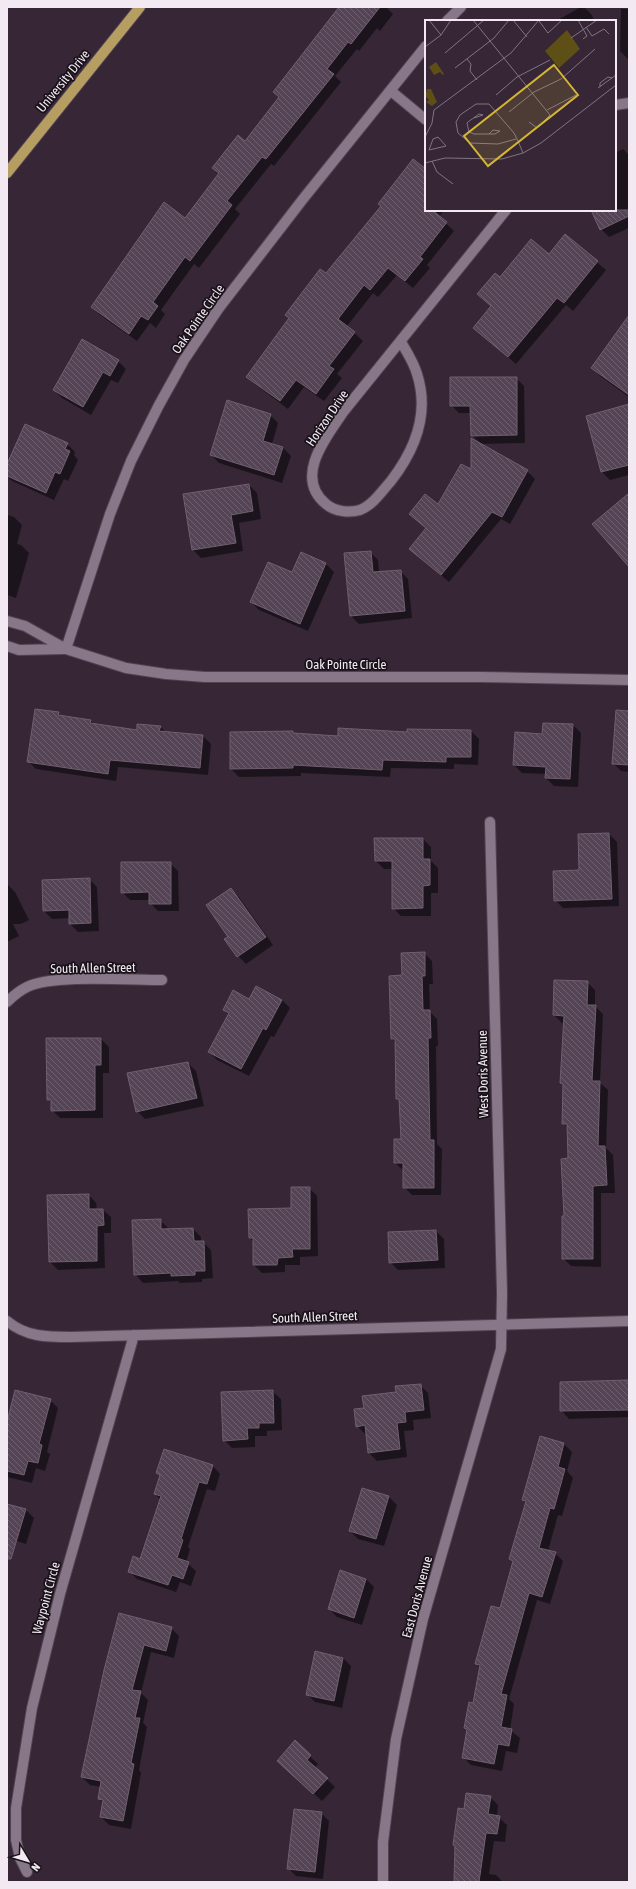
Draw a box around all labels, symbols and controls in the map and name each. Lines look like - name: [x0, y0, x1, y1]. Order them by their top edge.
- inset map: [425, 20, 616, 211]
- street label: University Drive: [33, 47, 93, 115]
- street label: Oak Pointe Circle: [169, 282, 227, 356]
- street label: Horizon Drive: [303, 387, 351, 449]
- street label: Oak Pointe Circle: [306, 657, 386, 672]
- street label: South Allen Street: [50, 960, 136, 976]
- street label: West Doris Avenue: [475, 1030, 491, 1118]
- street label: South Allen Street: [272, 1308, 358, 1326]
- street label: East Doris Avenue: [399, 1554, 435, 1640]
- street label: Waypoint Circle: [29, 1560, 63, 1636]
- north arrow: [8, 1841, 48, 1881]
- text: N: [29, 1861, 43, 1873]

